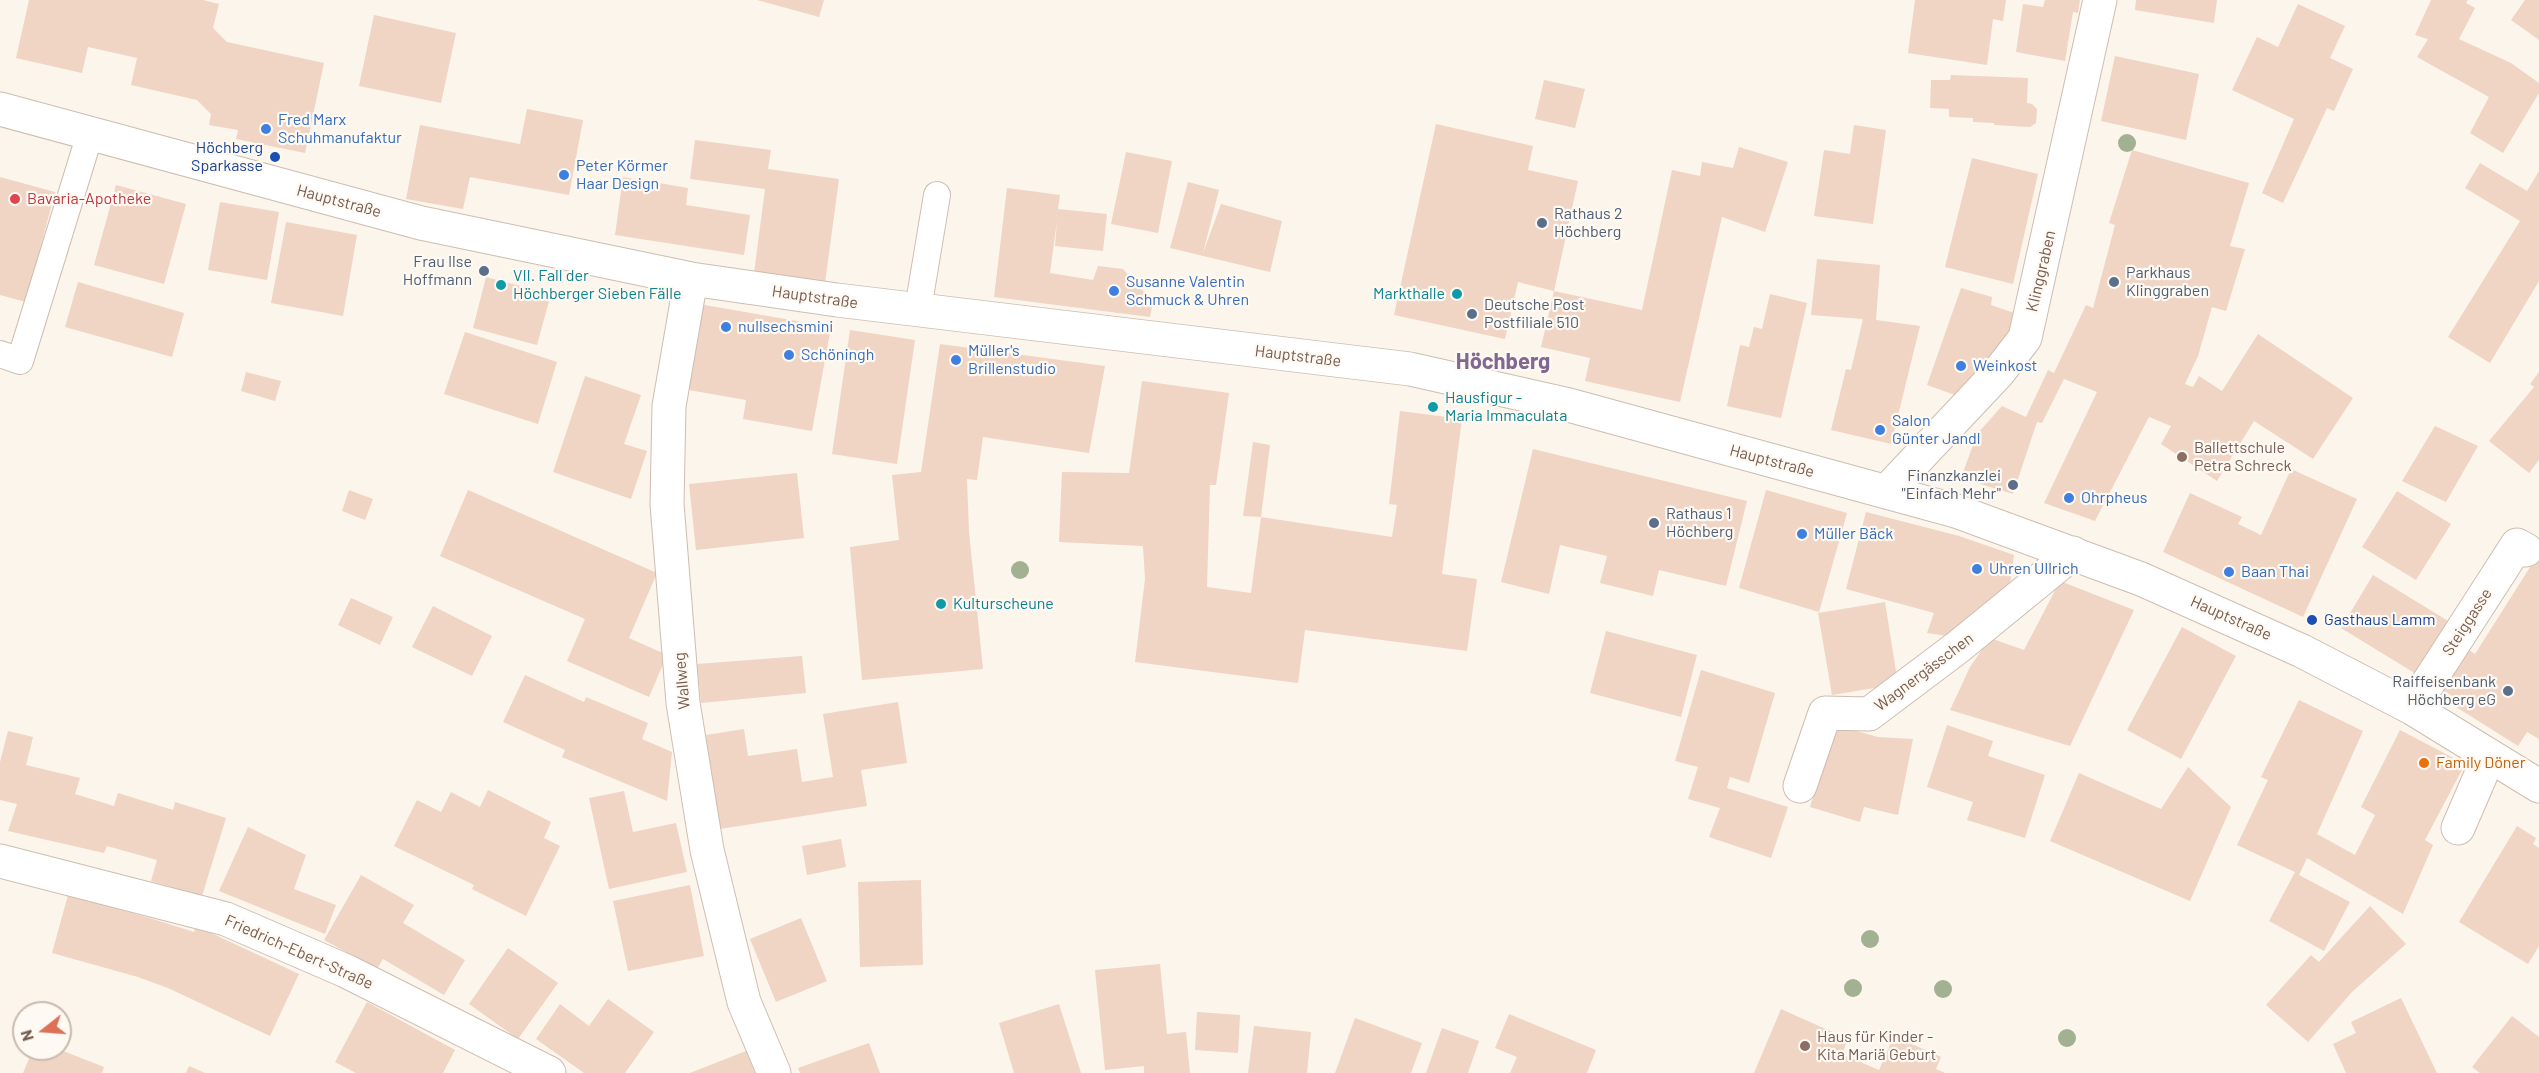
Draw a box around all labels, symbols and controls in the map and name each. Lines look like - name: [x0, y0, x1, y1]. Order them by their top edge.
- place label: Fred Marx Schuhmanufaktur: [278, 110, 402, 148]
- marker: Fred Marx Schuhmanufaktur: [259, 122, 273, 136]
- place label: Höchberg Sparkasse: [191, 138, 263, 176]
- marker: Höchberg Sparkasse: [268, 150, 282, 164]
- place label: Peter Körmer Haar Design: [576, 156, 668, 194]
- marker: Peter Körmer Haar Design: [557, 168, 571, 182]
- street label: Hauptstraße: [295, 180, 383, 222]
- place label: Bavaria-Apotheke: [27, 189, 151, 209]
- marker: Bavaria-Apotheke: [8, 192, 22, 206]
- place label: Rathaus 2 Höchberg: [1554, 204, 1623, 242]
- marker: Rathaus 2 Höchberg: [1535, 216, 1549, 230]
- street label: Klinggraben: [2022, 228, 2060, 314]
- place label: Frau Ilse Hoffmann: [403, 252, 472, 290]
- place label: Parkhaus Klinggraben: [2126, 263, 2209, 301]
- marker: Frau Ilse Hoffmann: [477, 264, 491, 278]
- place label: VII. Fall der Höchberger Sieben Fälle: [513, 266, 681, 304]
- place label: Susanne Valentin Schmuck & Uhren: [1126, 272, 1249, 310]
- marker: Parkhaus Klinggraben: [2107, 275, 2121, 289]
- marker: VII. Fall der Höchberger Sieben Fälle: [494, 278, 508, 292]
- street label: Hauptstraße: [771, 281, 859, 313]
- marker: Susanne Valentin Schmuck & Uhren: [1107, 284, 1121, 298]
- place label: Markthalle: [1373, 284, 1445, 304]
- marker: Markthalle: [1450, 287, 1464, 301]
- place label: Deutsche Post Postfiliale 510: [1484, 295, 1584, 333]
- marker: Deutsche Post Postfiliale 510: [1465, 307, 1479, 321]
- place label: nullsechsmini: [738, 317, 833, 337]
- marker: nullsechsmini: [719, 320, 733, 334]
- place label: Müller's Brillenstudio: [968, 341, 1056, 379]
- street label: Hauptstraße: [1254, 341, 1342, 371]
- place label: Schöningh: [801, 345, 874, 365]
- marker: Schöningh: [782, 348, 796, 362]
- district label: Höchberg: [1456, 349, 1550, 375]
- marker: Müller's Brillenstudio: [949, 353, 963, 367]
- place label: Weinkost: [1973, 356, 2037, 376]
- marker: Weinkost: [1954, 359, 1968, 373]
- place label: Hausfigur - Maria Immaculata: [1445, 388, 1567, 426]
- marker: Hausfigur - Maria Immaculata: [1426, 400, 1440, 414]
- place label: Salon Günter Jandl: [1892, 411, 1981, 449]
- marker: Salon Günter Jandl: [1873, 423, 1887, 437]
- place label: Ballettschule Petra Schreck: [2194, 438, 2291, 476]
- street label: Hauptstraße: [1728, 440, 1816, 482]
- marker: Ballettschule Petra Schreck: [2175, 450, 2189, 464]
- place label: Finanzkanzlei "Einfach Mehr": [1902, 466, 2001, 504]
- marker: Finanzkanzlei "Einfach Mehr": [2006, 478, 2020, 492]
- place label: Ohrpheus: [2081, 488, 2148, 508]
- marker: Ohrpheus: [2062, 491, 2076, 505]
- place label: Rathaus 1 Höchberg: [1666, 504, 1733, 542]
- marker: Rathaus 1 Höchberg: [1647, 516, 1661, 530]
- place label: Müller Bäck: [1814, 524, 1893, 544]
- marker: Müller Bäck: [1795, 527, 1809, 541]
- place label: Uhren Ullrich: [1989, 559, 2079, 579]
- marker: Uhren Ullrich: [1970, 562, 1984, 576]
- place label: Baan Thai: [2241, 562, 2309, 582]
- marker: Baan Thai: [2222, 565, 2236, 579]
- street label: Steiggasse: [2438, 585, 2496, 659]
- street label: Hauptstraße: [2187, 592, 2275, 644]
- place label: Kulturscheune: [953, 594, 1054, 614]
- marker: Kulturscheune: [934, 597, 948, 611]
- place label: Gasthaus Lamm: [2324, 610, 2435, 630]
- marker: Gasthaus Lamm: [2305, 613, 2319, 627]
- street label: Wagnergässchen: [1871, 629, 1977, 715]
- street label: Wallweg: [670, 652, 694, 710]
- place label: Raiffeisenbank Höchberg eG: [2392, 672, 2496, 710]
- marker: Raiffeisenbank Höchberg eG: [2501, 684, 2515, 698]
- place label: Family Döner: [2436, 753, 2526, 773]
- marker: Family Döner: [2417, 756, 2431, 770]
- street label: Friedrich-Ebert-Straße: [222, 911, 376, 993]
- north arrow: [12, 1001, 72, 1061]
- place label: Haus für Kinder - Kita Mariä Geburt: [1817, 1027, 1936, 1065]
- text: N: [16, 1028, 37, 1044]
- marker: Haus für Kinder - Kita Mariä Geburt: [1798, 1039, 1812, 1053]

